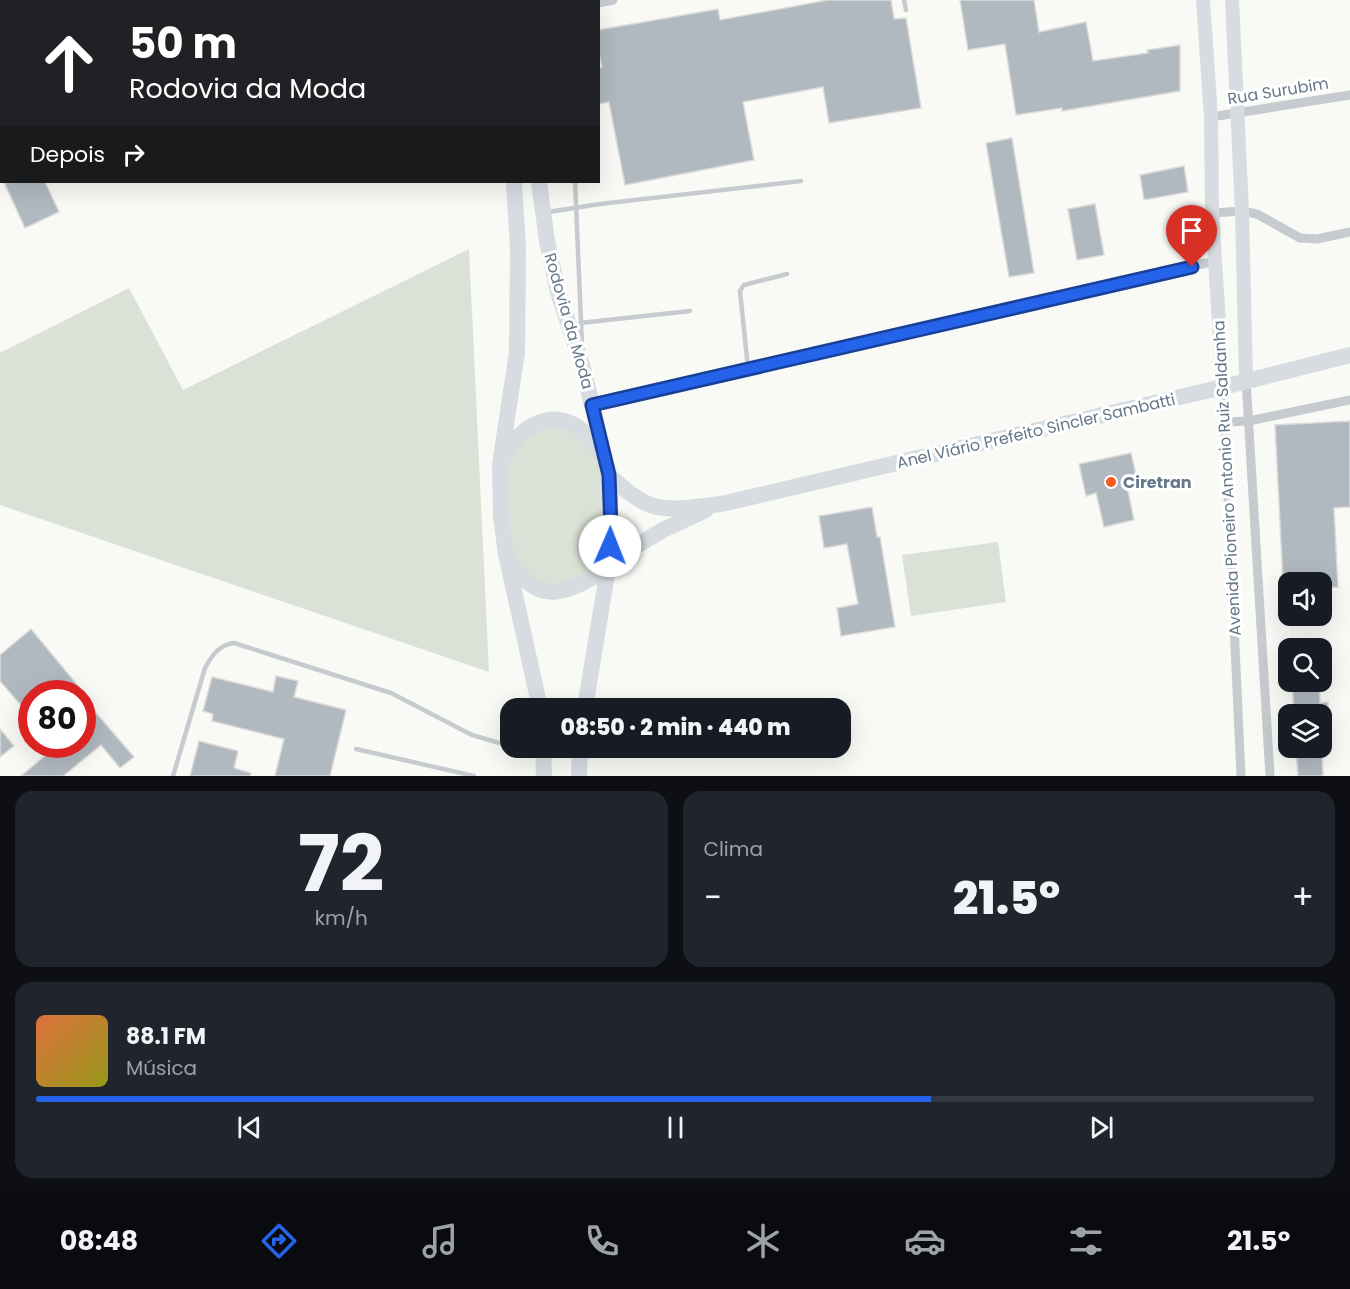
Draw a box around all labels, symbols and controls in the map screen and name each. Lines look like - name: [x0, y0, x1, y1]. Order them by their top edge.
- text: 50 m: [129, 14, 237, 73]
- icon: ahead: [30, 24, 108, 102]
- text: Rodovia da Moda: [129, 70, 366, 107]
- street label: Rua Surubim: [1226, 72, 1330, 110]
- icon: right: [117, 138, 150, 171]
- text: Depois: [30, 139, 105, 170]
- pin: [1166, 205, 1217, 267]
- icon: arrive: [1175, 214, 1208, 247]
- street label: Rodovia da Moda: [539, 250, 599, 392]
- street label: Avenida Pioneiro Antonio Ruiz Saldanha: [1207, 320, 1247, 636]
- street label: Anel Viário Prefeito Sincler Sambatti: [895, 388, 1177, 474]
- place label: Ciretran: [1123, 471, 1192, 494]
- marker: Ciretran: [1104, 475, 1118, 489]
- position arrow: [578, 514, 642, 578]
- map controls: [1278, 572, 1332, 758]
- button: sound: [1278, 572, 1332, 626]
- button: search: [1278, 638, 1332, 692]
- speed limit sign: 80: [18, 680, 96, 758]
- button: layers: [1278, 704, 1332, 758]
- text: 08:50 · 2 min · 440 m: [561, 712, 791, 743]
- text: 72: [298, 809, 384, 918]
- text: Clima: [704, 835, 763, 863]
- text: 21.5°: [953, 867, 1060, 930]
- text: −: [704, 874, 722, 921]
- text: +: [1291, 874, 1314, 921]
- text: km/h: [315, 904, 368, 932]
- text: 88.1 FM: [126, 1021, 206, 1052]
- text: Música: [126, 1054, 197, 1082]
- icon: previous: [233, 1111, 266, 1144]
- icon: pause: [659, 1111, 692, 1144]
- icon: next: [1085, 1111, 1118, 1144]
- icon: directions: [258, 1220, 300, 1262]
- icon: music: [419, 1220, 461, 1262]
- icon: phone: [581, 1220, 623, 1262]
- icon: climate: [742, 1220, 784, 1262]
- icon: car: [904, 1220, 946, 1262]
- icon: filters: [1065, 1220, 1107, 1262]
- text: 08:48: [60, 1222, 138, 1259]
- text: 21.5°: [1227, 1222, 1290, 1259]

